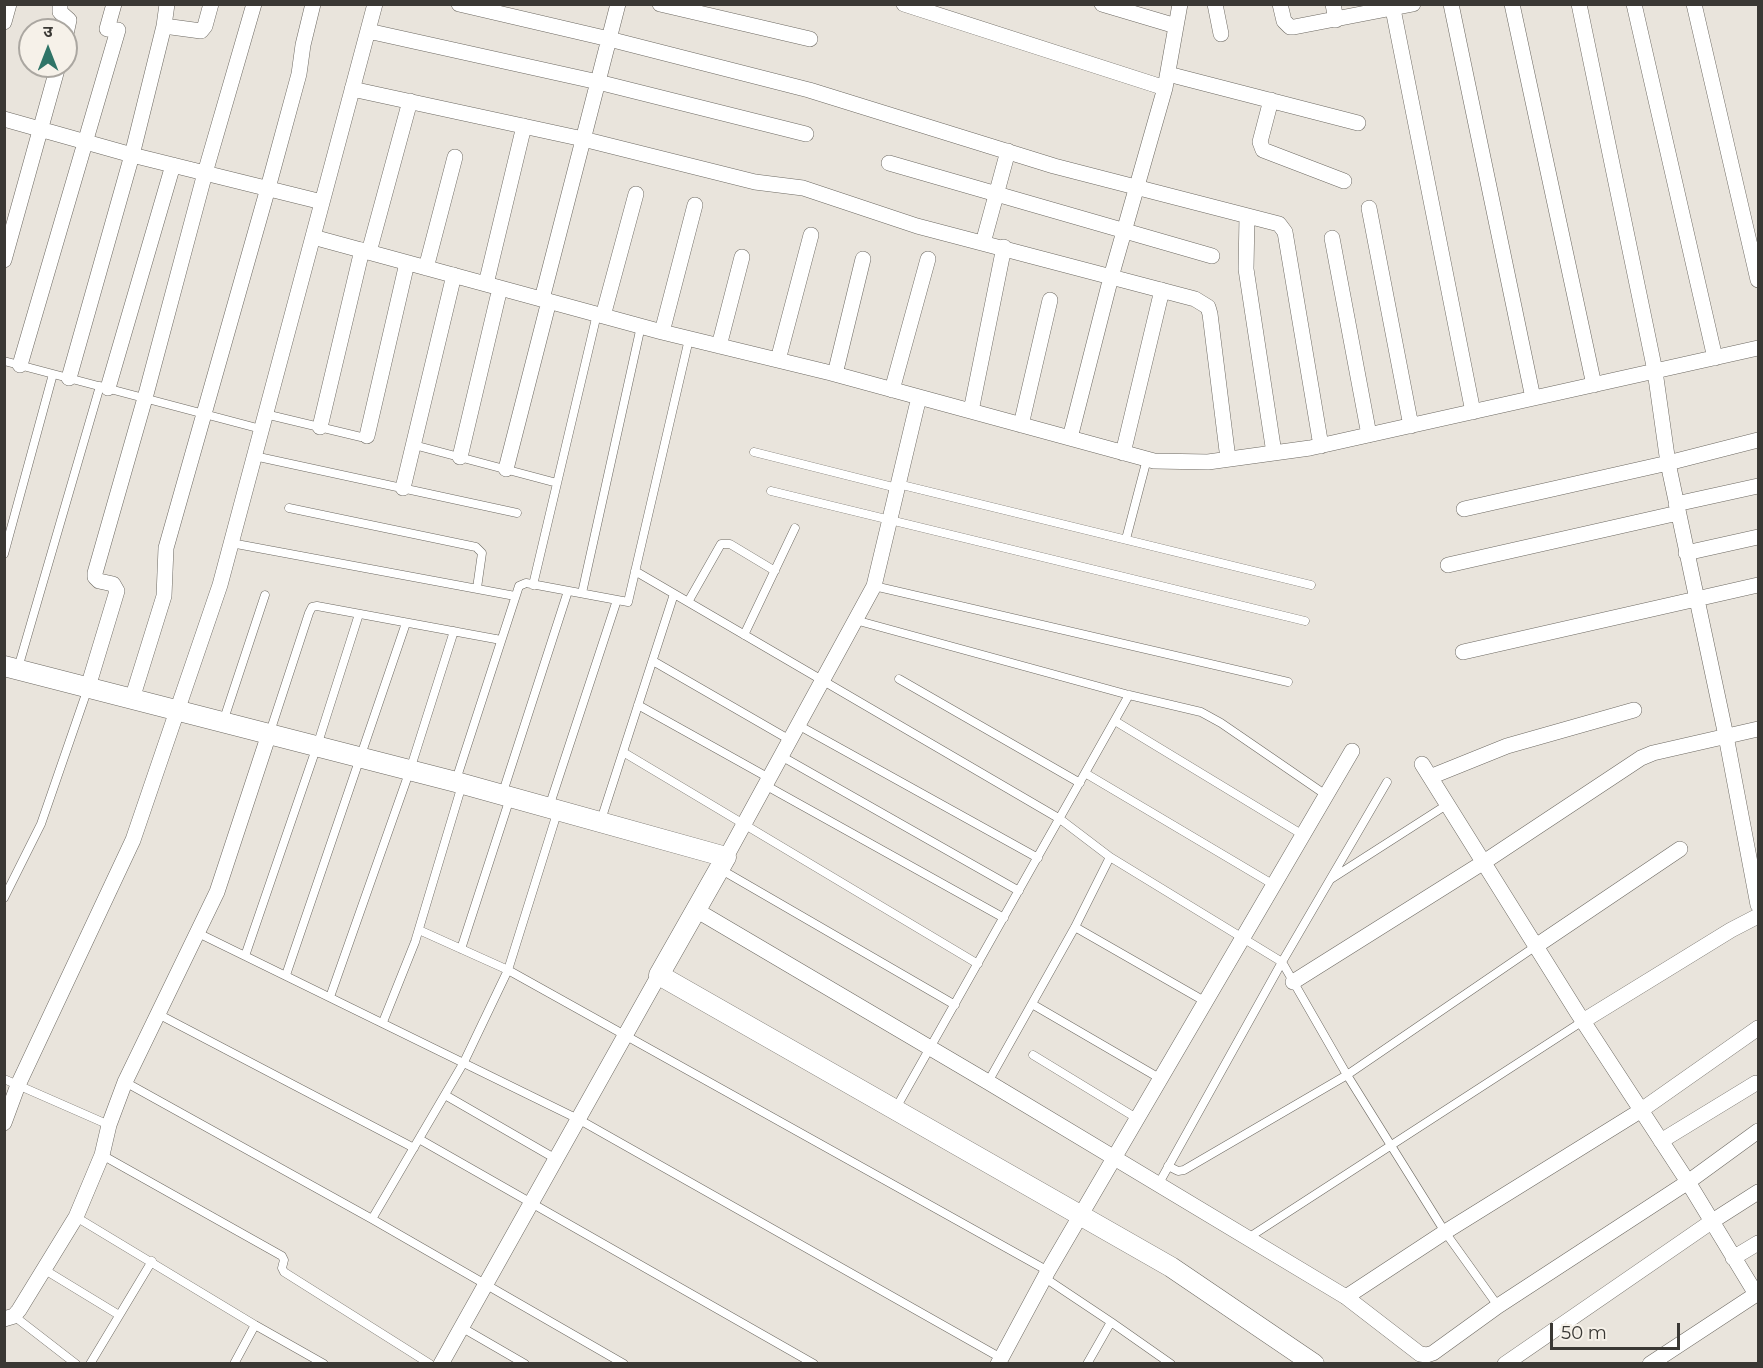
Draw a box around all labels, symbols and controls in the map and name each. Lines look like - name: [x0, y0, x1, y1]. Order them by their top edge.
- north arrow: [18, 18, 78, 78]
- text: उ: [43, 22, 53, 41]
- scale bar: [1553, 1311, 1684, 1349]
- text: 50 m: [1561, 1322, 1607, 1344]

